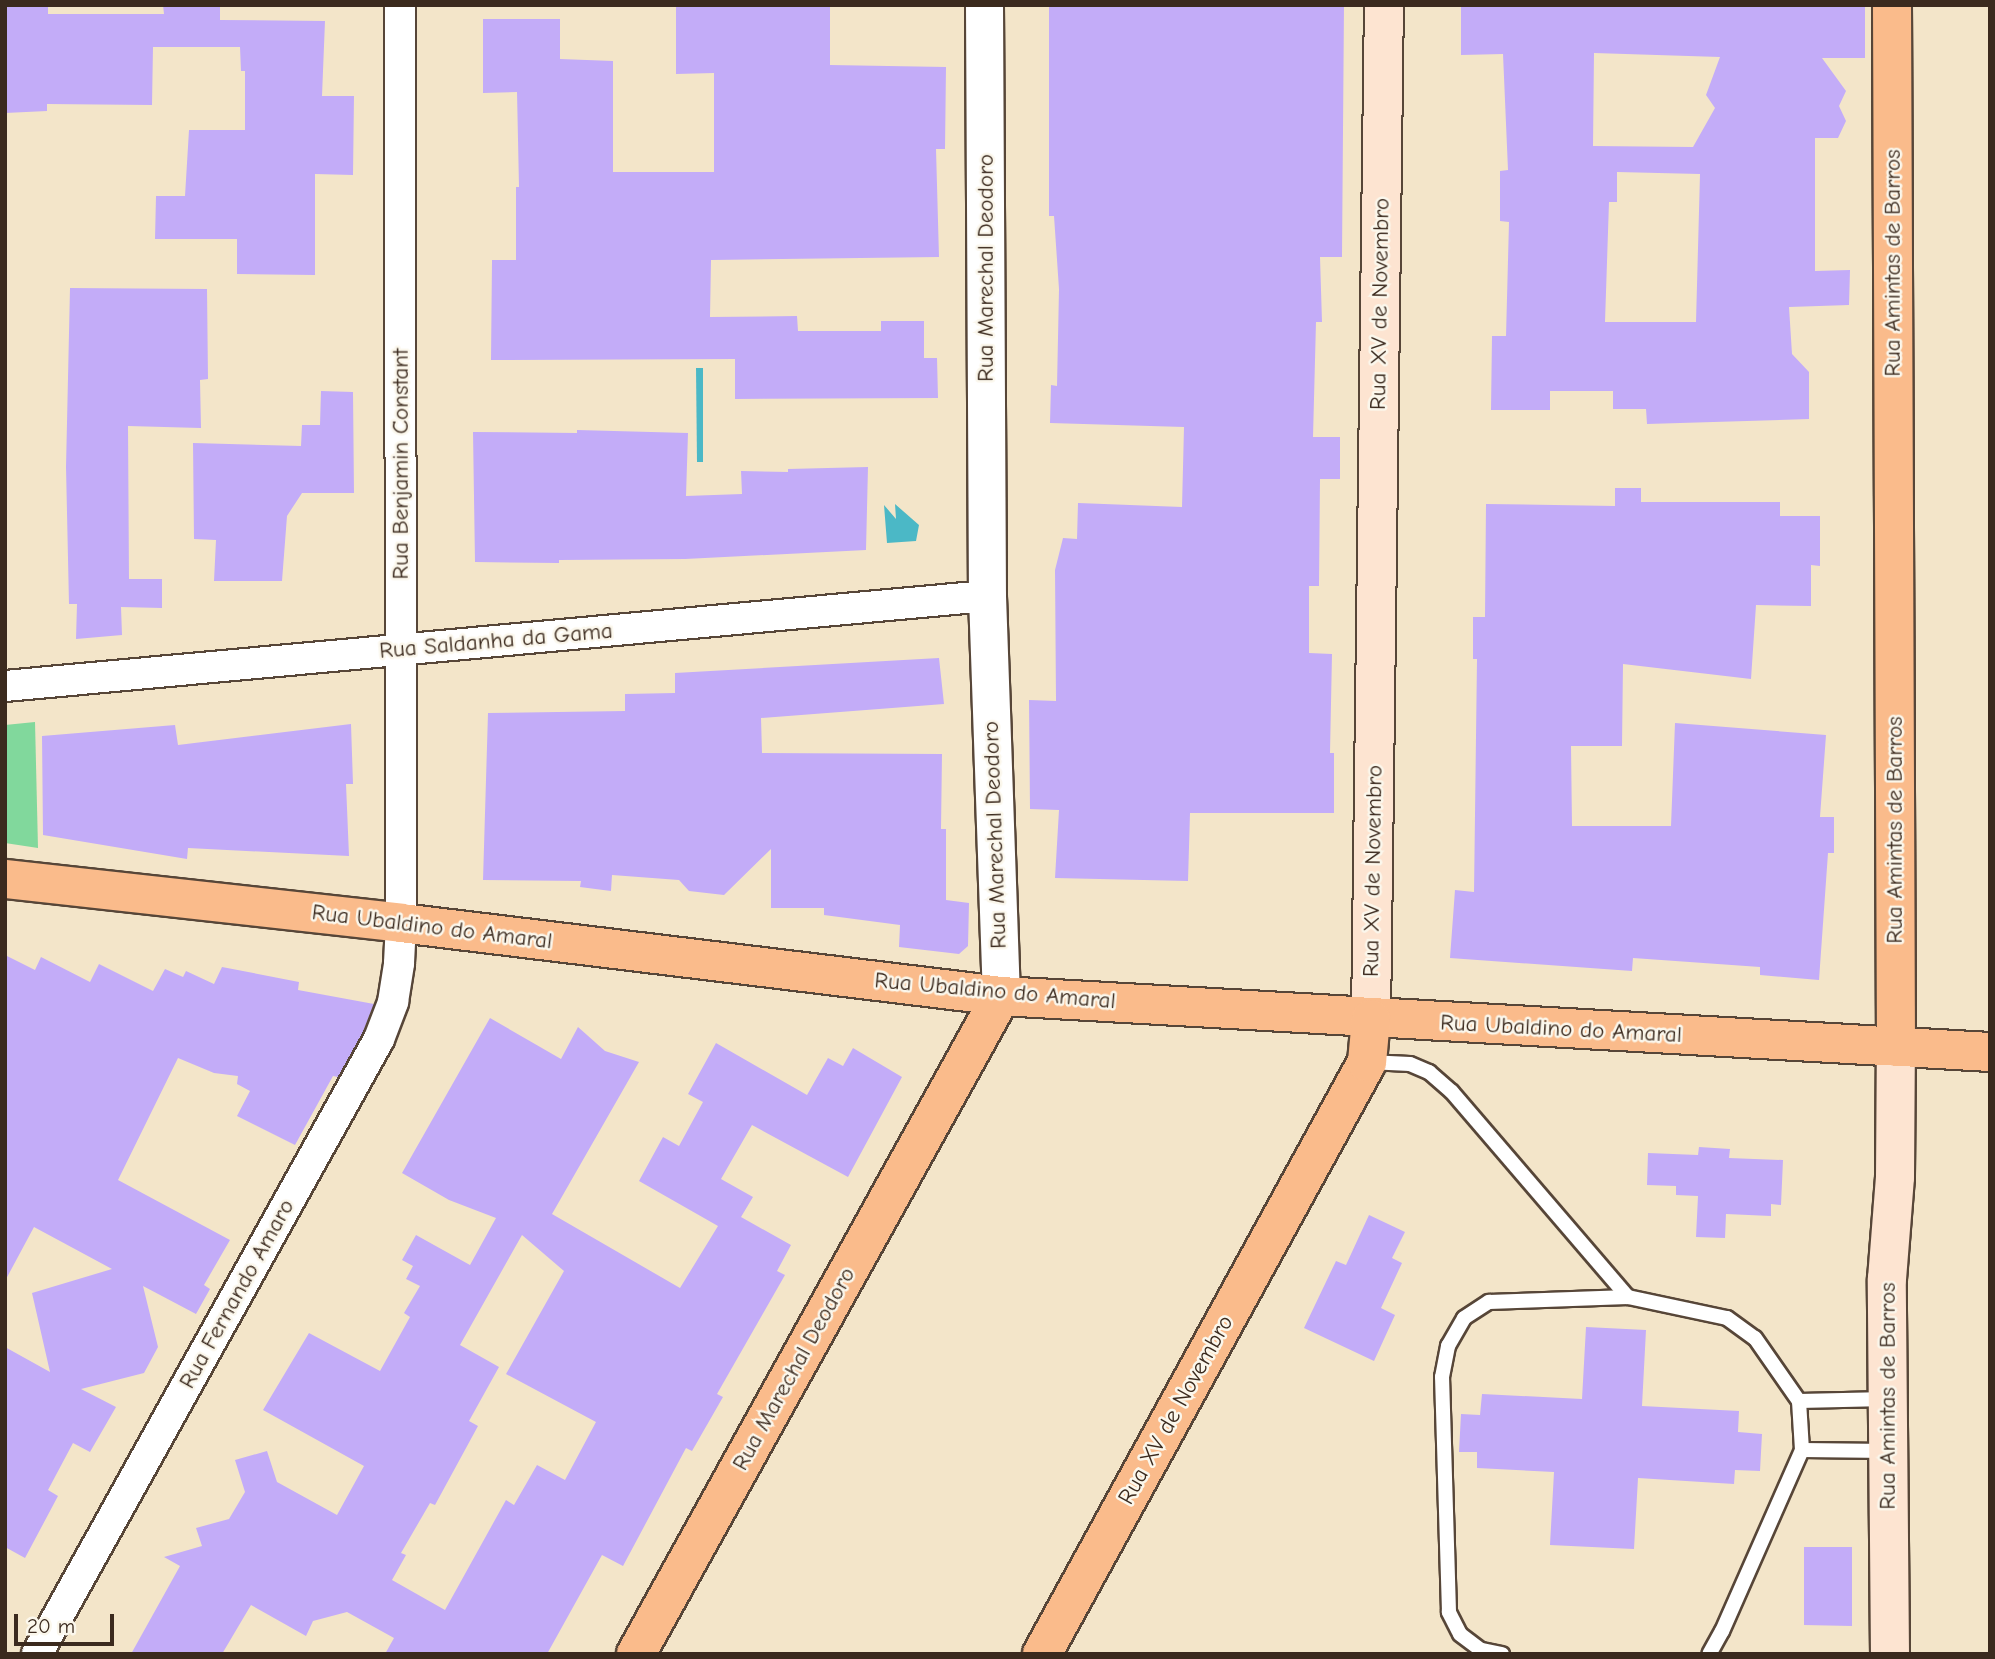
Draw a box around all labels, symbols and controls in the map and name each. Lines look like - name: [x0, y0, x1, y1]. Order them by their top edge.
- street label: Rua Amintas de Barros: [1879, 149, 1907, 377]
- street label: Rua Marechal Deodoro: [972, 154, 1000, 382]
- street label: Rua XV de Novembro: [1364, 198, 1396, 410]
- street label: Rua Benjamin Constant: [387, 348, 415, 580]
- street label: Rua Saldanha da Gama: [378, 617, 614, 665]
- street label: Rua Amintas de Barros: [1881, 716, 1909, 944]
- street label: Rua Marechal Deodoro: [977, 721, 1013, 949]
- street label: Rua XV de Novembro: [1357, 765, 1389, 977]
- street label: Rua Ubaldino do Amaral: [310, 899, 554, 955]
- street label: Rua Ubaldino do Amaral: [873, 967, 1117, 1015]
- street label: Rua Ubaldino do Amaral: [1439, 1009, 1683, 1049]
- street label: Rua Fernando Amaro: [174, 1195, 300, 1393]
- street label: Rua Marechal Deodoro: [727, 1263, 861, 1475]
- street label: Rua Amintas de Barros: [1874, 1282, 1902, 1510]
- street label: Rua XV de Novembro: [1113, 1311, 1239, 1509]
- scale bar: [18, 1600, 117, 1644]
- text: 20 m: [27, 1614, 75, 1638]

